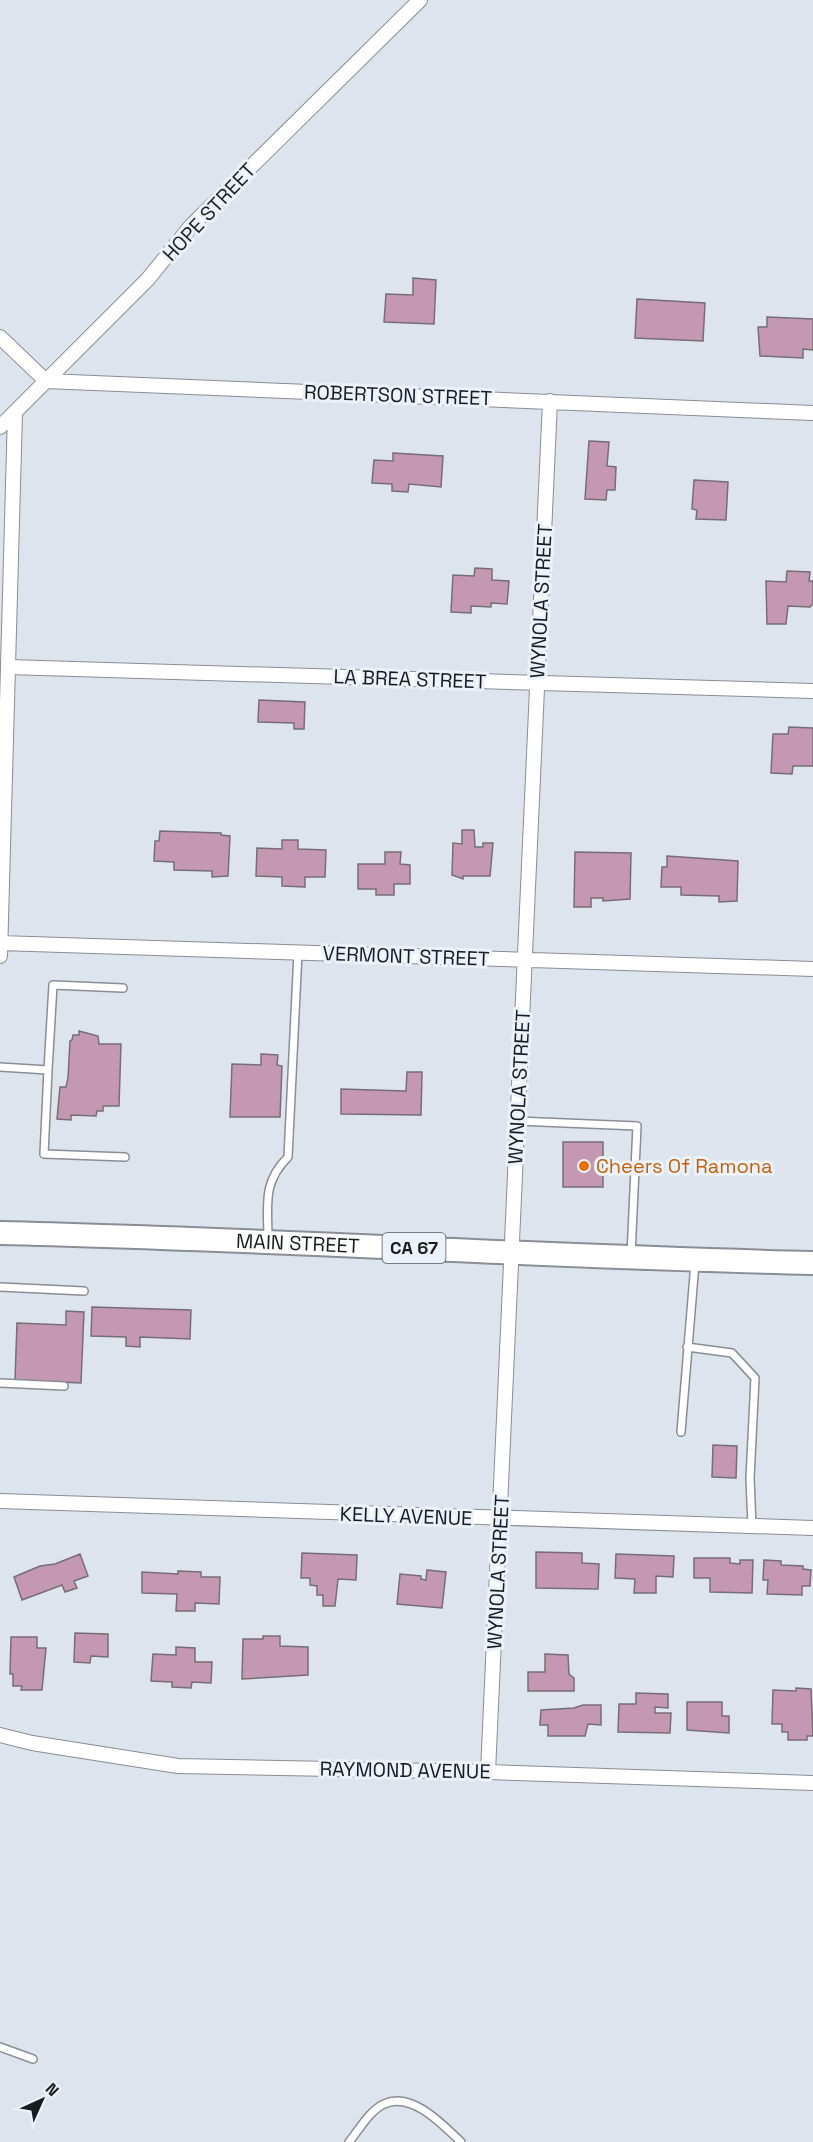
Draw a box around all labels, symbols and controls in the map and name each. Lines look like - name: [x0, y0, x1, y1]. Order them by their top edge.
- street label: HOPE STREET: [157, 157, 261, 267]
- street label: ROBERTSON STREET: [304, 379, 493, 411]
- street label: WYNOLA STREET: [524, 523, 558, 679]
- street label: LA BREA STREET: [333, 663, 487, 695]
- street label: VERMONT STREET: [322, 940, 490, 972]
- street label: WYNOLA STREET: [502, 1009, 536, 1165]
- place label: Cheers Of Ramona: [596, 1153, 773, 1179]
- marker: Cheers Of Ramona: [577, 1159, 591, 1173]
- street label: MAIN STREET: [236, 1228, 360, 1259]
- road number: CA 67: [382, 1233, 446, 1263]
- street label: WYNOLA STREET: [481, 1494, 515, 1650]
- street label: KELLY AVENUE: [339, 1501, 473, 1531]
- street label: RAYMOND AVENUE: [319, 1756, 491, 1784]
- north arrow: [12, 2070, 72, 2130]
- text: N: [41, 2079, 63, 2101]

